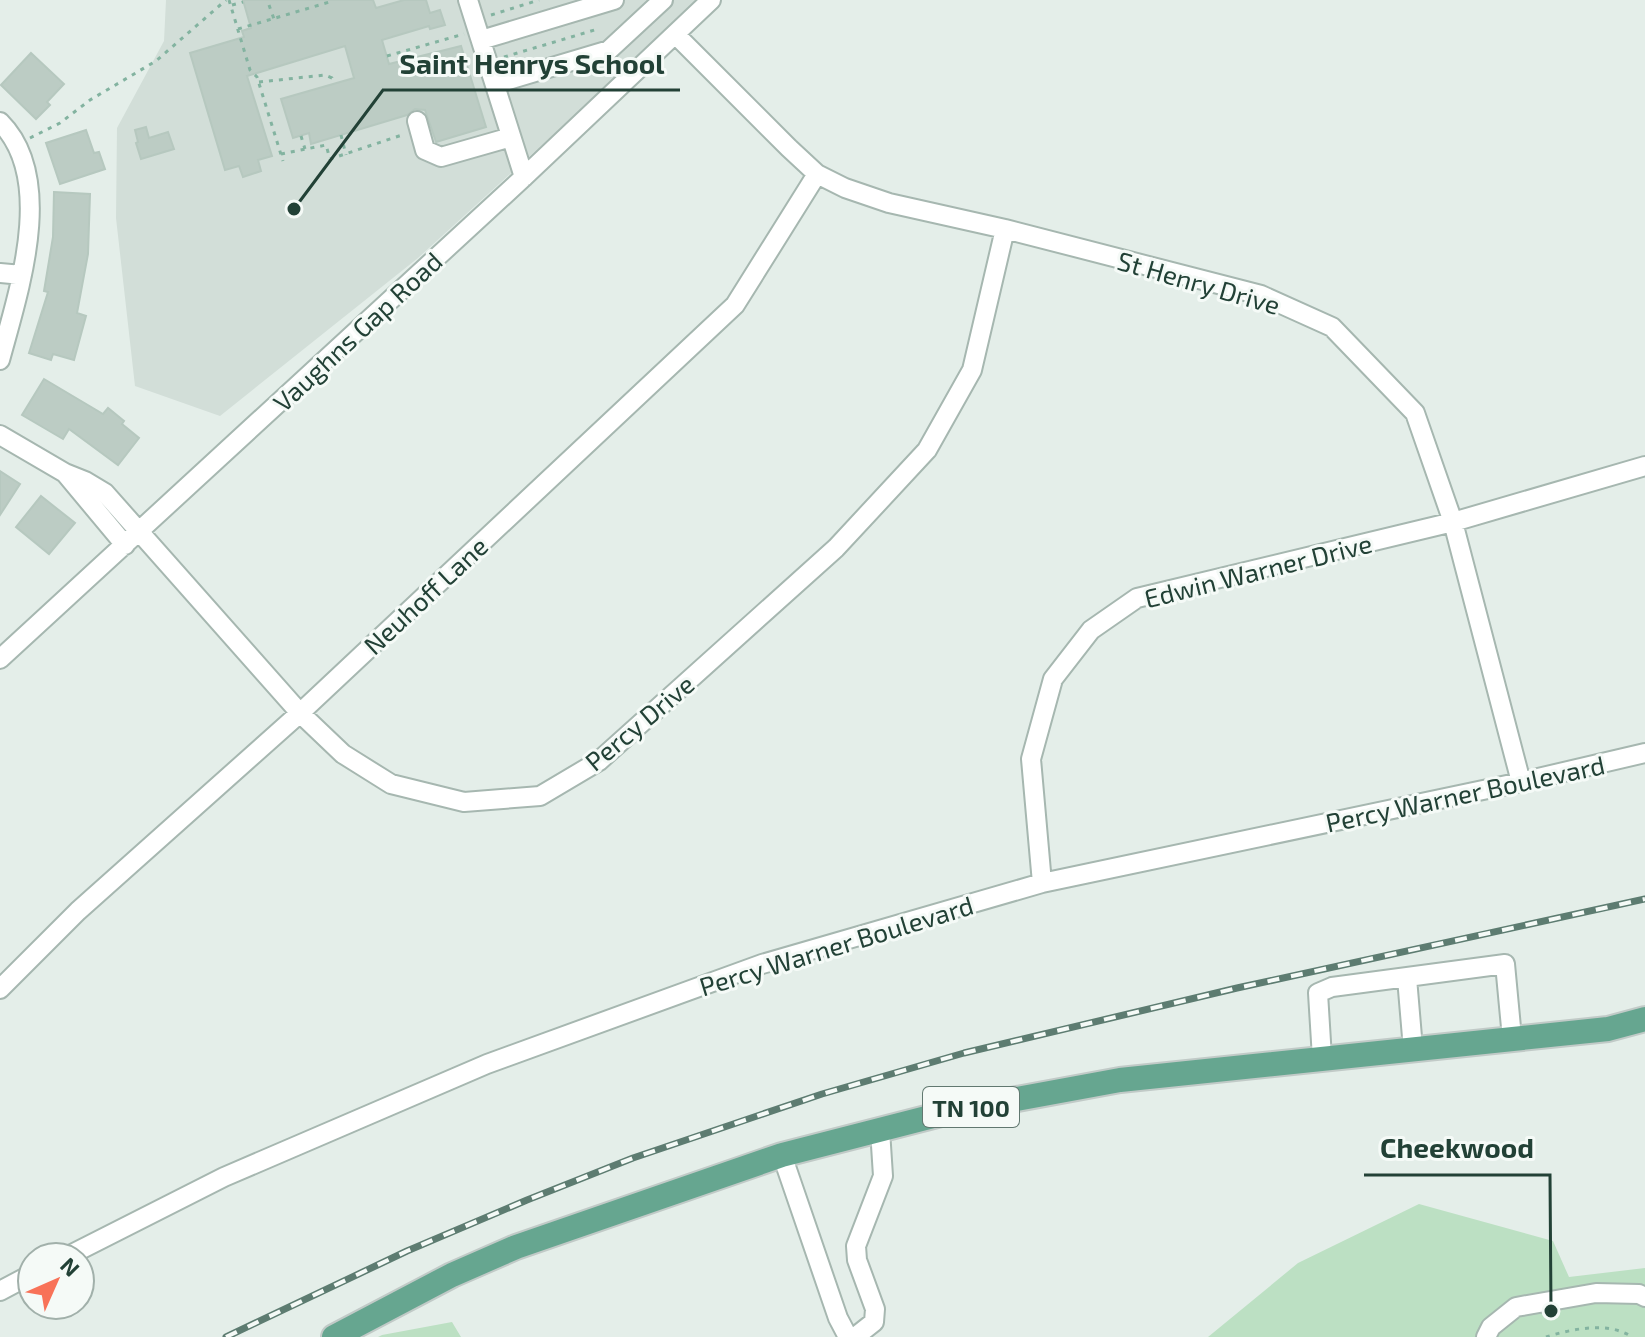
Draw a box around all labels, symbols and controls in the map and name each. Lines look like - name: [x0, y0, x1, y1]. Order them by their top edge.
- callout: Saint Henrys School: [383, 38, 680, 90]
- text: Saint Henrys School: [400, 46, 665, 80]
- street label: St Henry Drive: [1114, 244, 1284, 320]
- street label: Vaughns Gap Road: [266, 245, 448, 417]
- street label: Edwin Warner Drive: [1141, 527, 1375, 613]
- street label: Neuhoff Lane: [357, 530, 493, 660]
- street label: Percy Drive: [578, 667, 700, 777]
- street label: Percy Warner Boulevard: [1323, 748, 1607, 838]
- street label: Percy Warner Boulevard: [695, 889, 977, 1001]
- road number: TN 100: [923, 1087, 1019, 1127]
- callout: Cheekwood: [1364, 1123, 1550, 1175]
- text: Cheekwood: [1380, 1130, 1534, 1164]
- north arrow: [16, 1241, 96, 1321]
- text: N: [56, 1251, 86, 1281]

